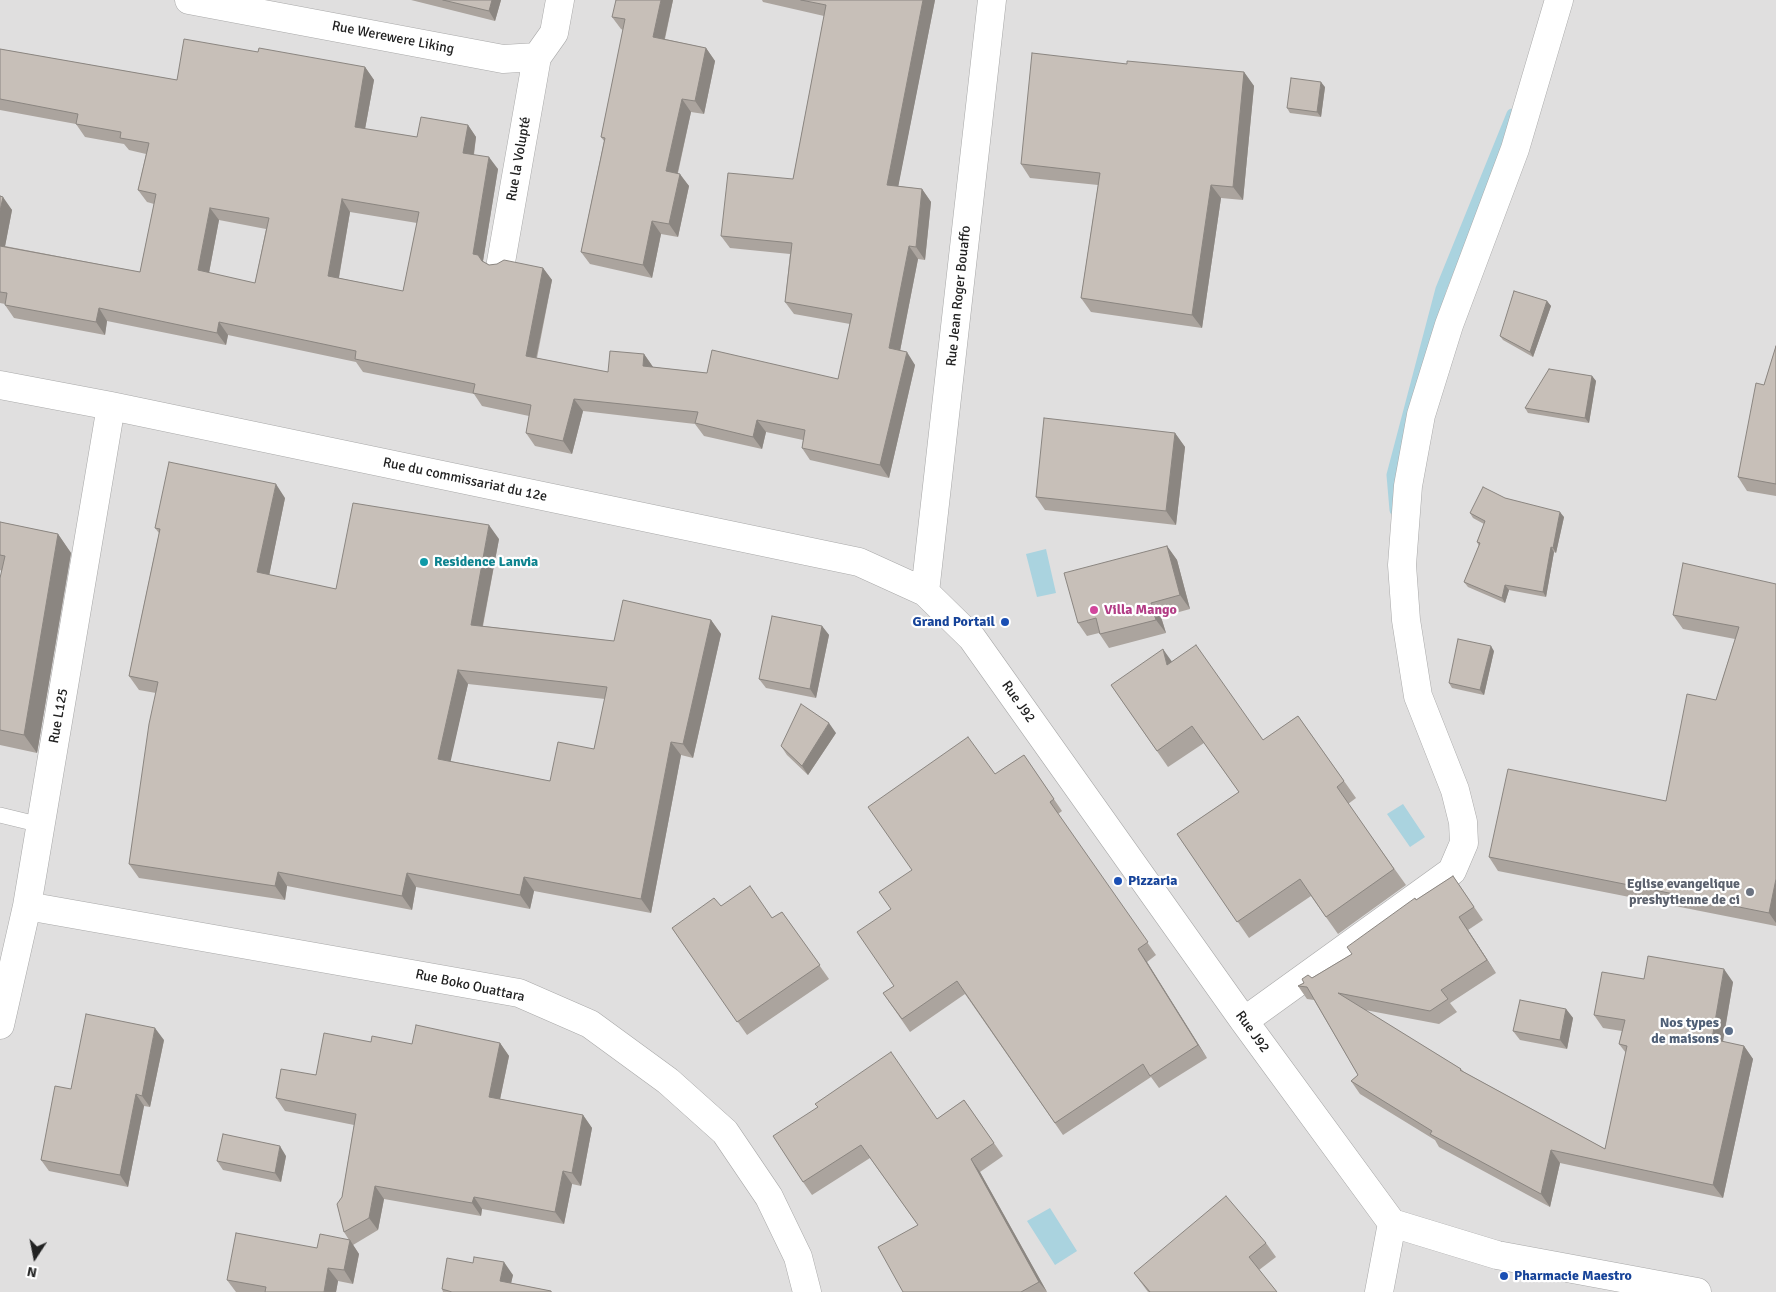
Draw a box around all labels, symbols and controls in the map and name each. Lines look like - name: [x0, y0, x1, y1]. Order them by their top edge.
- street label: Rue Werewere Liking: [330, 18, 456, 58]
- street label: Rue la Volupté: [503, 115, 535, 203]
- street label: Rue Jean Roger Bouaffo: [943, 225, 975, 367]
- street label: Rue du commissariat du 12e: [381, 454, 549, 506]
- place label: Residence Lanvia: [434, 554, 538, 570]
- marker: Residence Lanvia: [418, 556, 430, 568]
- place label: Villa Mango: [1104, 602, 1177, 618]
- marker: Villa Mango: [1088, 604, 1100, 616]
- place label: Grand Portail: [913, 614, 995, 630]
- marker: Grand Portail: [999, 616, 1011, 628]
- street label: Rue J92: [998, 678, 1038, 726]
- street label: Rue L125: [46, 687, 72, 745]
- place label: Pizzaria: [1128, 873, 1177, 889]
- marker: Pizzaria: [1112, 875, 1124, 887]
- place label: Eglise evangelique preshytienne de ci: [1627, 876, 1740, 909]
- marker: Eglise evangelique preshytienne de ci: [1744, 886, 1756, 898]
- street label: Rue Boko Ouattara: [414, 966, 526, 1006]
- street label: Rue J92: [1231, 1008, 1273, 1056]
- place label: Nos types de maisons: [1651, 1015, 1719, 1048]
- marker: Nos types de maisons: [1723, 1025, 1735, 1037]
- north arrow: [10, 1232, 60, 1282]
- text: N: [26, 1263, 38, 1281]
- place label: Pharmacie Maestro: [1514, 1268, 1632, 1284]
- marker: Pharmacie Maestro: [1498, 1270, 1510, 1282]

